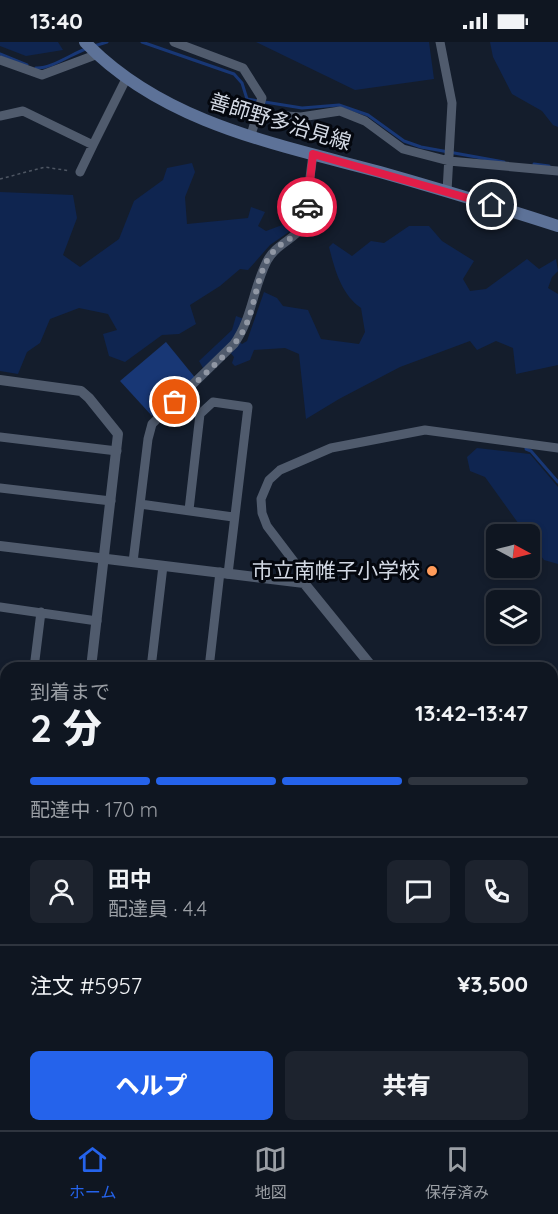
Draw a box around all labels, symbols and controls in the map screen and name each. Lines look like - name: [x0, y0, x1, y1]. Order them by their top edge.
- text: 13:40: [30, 7, 83, 35]
- street label: 善師野多治見線: [206, 87, 354, 155]
- courier: [277, 177, 337, 237]
- pin: [466, 179, 517, 230]
- icon: home: [475, 188, 508, 221]
- icon: car: [291, 191, 324, 224]
- pin: [149, 376, 200, 427]
- icon: bag: [158, 385, 191, 418]
- north arrow: [486, 524, 540, 578]
- map controls: [486, 524, 540, 644]
- place label: 市立南帷子小学校: [252, 557, 420, 583]
- marker: 市立南帷子小学校: [425, 564, 439, 578]
- button: layers: [486, 590, 540, 644]
- text: 到着まで: [30, 679, 110, 704]
- text: 13:42–13:47: [415, 699, 528, 727]
- text: 2 分: [30, 703, 102, 752]
- text: 配達中 · 170 m: [30, 797, 158, 822]
- button: person: [30, 860, 93, 923]
- button: chat: [387, 860, 450, 923]
- button: phone: [465, 860, 528, 923]
- text: 田中: [108, 865, 152, 893]
- text: 配達員 · 4.4: [108, 896, 207, 921]
- text: ¥3,500: [457, 970, 528, 998]
- text: 注文 #5957: [30, 972, 142, 1000]
- button: ヘルプ: [30, 1051, 273, 1120]
- button: 共有: [285, 1051, 528, 1120]
- tab: ホーム: [69, 1143, 116, 1203]
- tab: 地図: [254, 1143, 287, 1203]
- tab: 保存済み: [425, 1143, 489, 1203]

